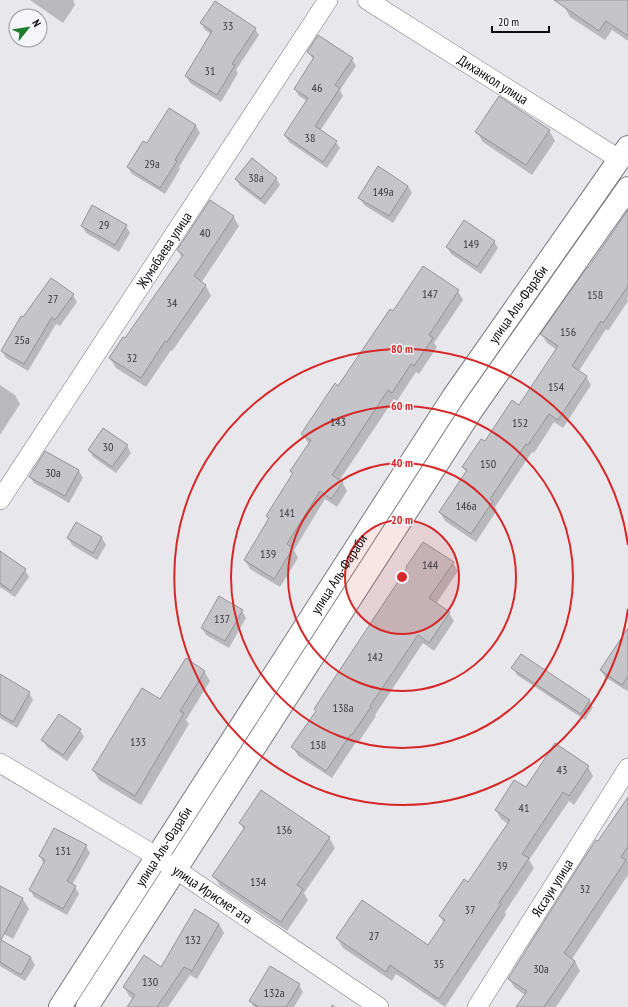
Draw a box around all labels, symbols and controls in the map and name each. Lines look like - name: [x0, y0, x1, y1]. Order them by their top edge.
- north arrow: [8, 8, 48, 48]
- scale bar: [492, 8, 549, 34]
- text: 20 m: [498, 14, 519, 29]
- text: N: [29, 17, 44, 29]
- house number: 33: [223, 18, 233, 33]
- street label: Диханкол улица: [454, 51, 532, 108]
- house number: 31: [205, 63, 215, 78]
- house number: 46: [312, 80, 322, 95]
- house number: 38: [305, 130, 315, 145]
- house number: 29а: [144, 156, 160, 171]
- house number: 38а: [248, 170, 264, 185]
- house number: 149а: [372, 184, 394, 199]
- street label: Жумабаева улица: [132, 208, 196, 292]
- house number: 29: [99, 217, 109, 232]
- house number: 40: [200, 225, 210, 240]
- house number: 149: [463, 236, 479, 251]
- street label: улица Аль-Фараби: [484, 262, 552, 347]
- house number: 147: [422, 286, 438, 301]
- house number: 158: [587, 287, 603, 302]
- house number: 27: [48, 291, 58, 306]
- house number: 34: [167, 295, 178, 310]
- house number: 156: [560, 324, 576, 339]
- house number: 25а: [14, 332, 30, 347]
- text: 80 m: [391, 341, 413, 356]
- house number: 32: [127, 350, 137, 365]
- house number: 154: [548, 379, 565, 394]
- text: 60 m: [391, 398, 413, 413]
- house number: 143: [330, 414, 346, 429]
- house number: 152: [512, 415, 528, 430]
- house number: 30: [103, 439, 113, 454]
- text: 40 m: [391, 455, 413, 470]
- house number: 150: [480, 456, 496, 471]
- house number: 30а: [45, 465, 61, 480]
- house number: 146а: [455, 498, 477, 513]
- house number: 141: [279, 505, 295, 520]
- text: 20 m: [391, 512, 413, 527]
- street label: улица Аль-Фараби: [307, 531, 371, 617]
- house number: 139: [260, 546, 276, 561]
- house number: 144: [422, 557, 439, 572]
- centre of rings: [395, 570, 409, 584]
- house number: 137: [214, 611, 230, 626]
- house number: 142: [367, 649, 383, 664]
- house number: 138а: [332, 700, 354, 715]
- house number: 133: [130, 734, 146, 749]
- house number: 138: [310, 737, 326, 752]
- house number: 43: [557, 762, 567, 777]
- house number: 41: [519, 800, 529, 815]
- street label: улица Аль-Фараби: [131, 803, 196, 890]
- house number: 136: [276, 822, 292, 837]
- house number: 131: [55, 843, 71, 858]
- street label: Яссауи улица: [527, 856, 577, 920]
- house number: 39: [497, 858, 507, 873]
- street label: улица Ирисмет ата: [169, 861, 256, 928]
- house number: 134: [250, 874, 267, 889]
- house number: 32: [580, 881, 590, 896]
- house number: 37: [465, 902, 475, 917]
- house number: 27: [369, 928, 379, 943]
- house number: 132: [185, 932, 201, 947]
- house number: 35: [434, 956, 444, 971]
- house number: 30а: [533, 961, 549, 976]
- house number: 130: [142, 974, 158, 989]
- house number: 132а: [263, 985, 285, 1000]

